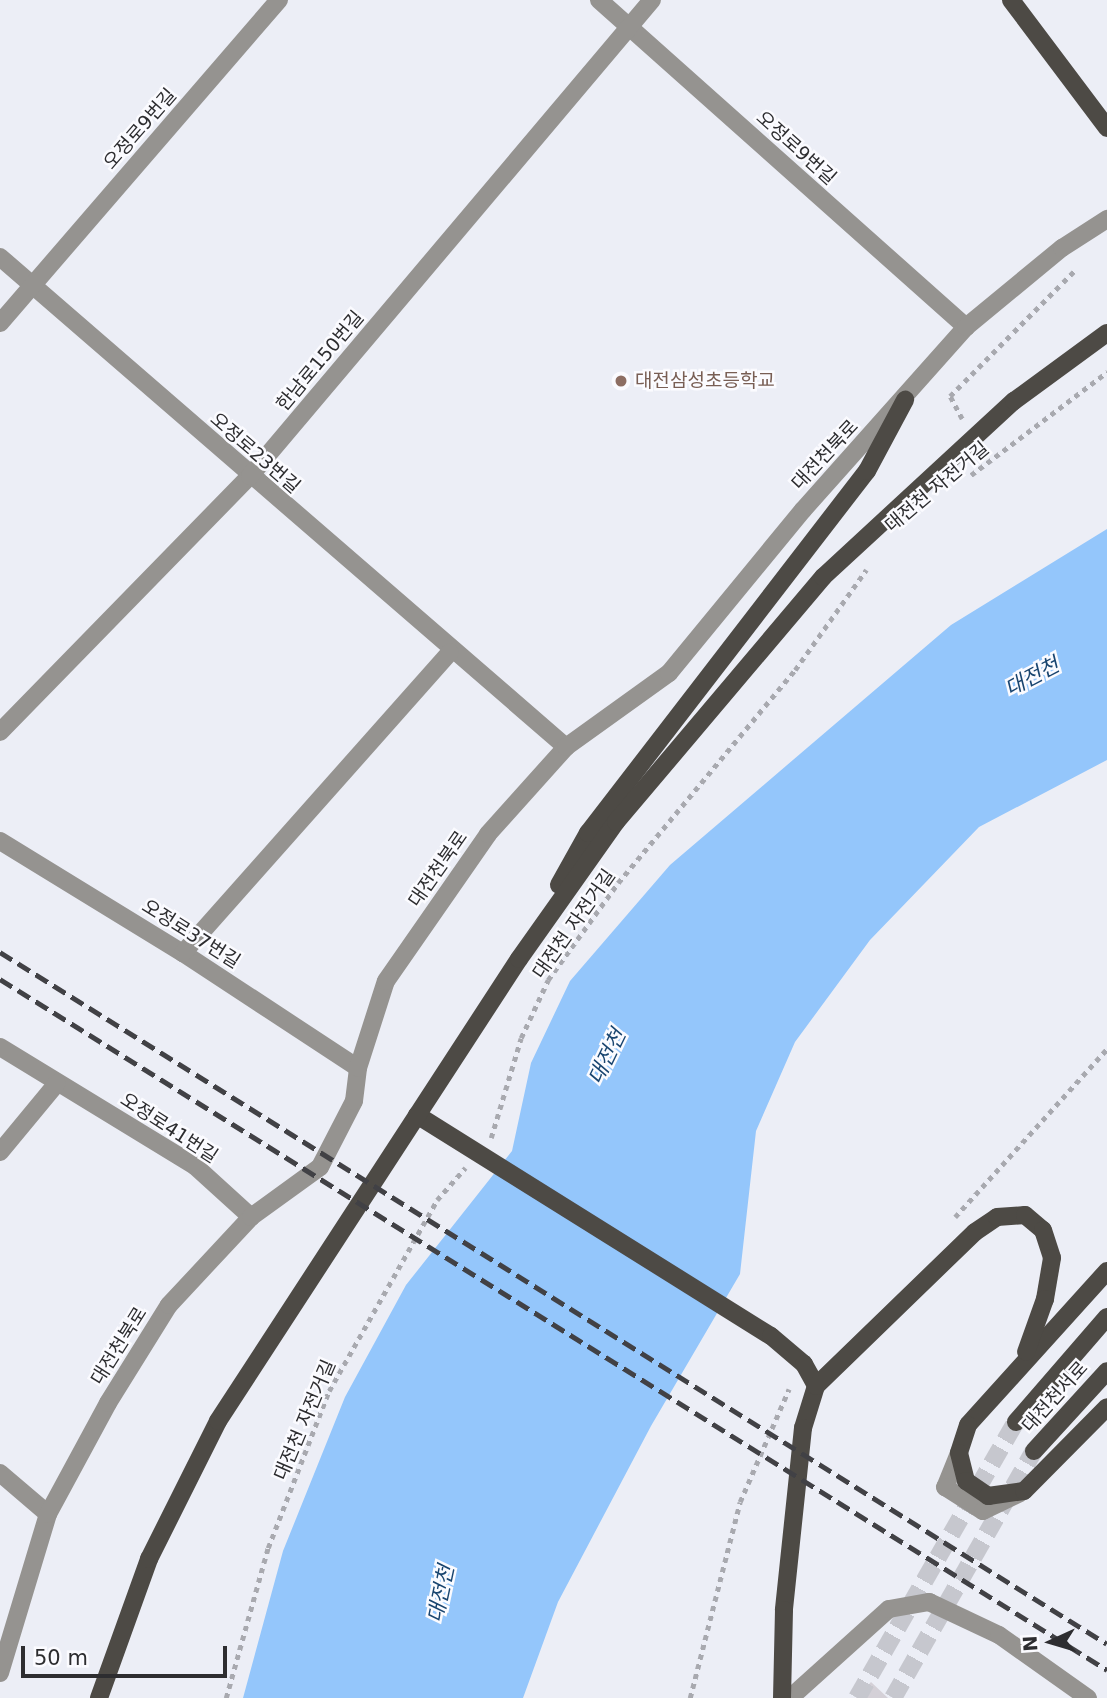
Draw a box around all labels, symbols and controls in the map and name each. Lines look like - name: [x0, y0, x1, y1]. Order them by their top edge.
- street label: 오정로9번길: [99, 84, 181, 174]
- street label: 오정로9번길: [751, 106, 841, 190]
- street label: 한남로150번길: [272, 306, 368, 416]
- place label: 대전삼성초등학교: [635, 370, 775, 392]
- marker: 대전삼성초등학교: [613, 373, 629, 389]
- street label: 오정로23번길: [205, 408, 305, 498]
- street label: 대전천북로: [787, 415, 863, 495]
- street label: 대전천 자전거길: [880, 437, 994, 537]
- water label: 대전천: [1000, 652, 1064, 702]
- street label: 대전천북로: [404, 827, 472, 911]
- street label: 대전천 자전거길: [528, 865, 620, 983]
- street label: 오정로37번길: [138, 895, 244, 973]
- water label: 대전천: [583, 1025, 631, 1089]
- street label: 오정로41번길: [116, 1088, 222, 1168]
- street label: 대전천북로: [86, 1303, 152, 1389]
- street label: 대전천 자전거길: [269, 1356, 341, 1484]
- street label: 대전천서로: [1017, 1357, 1093, 1437]
- water label: 대전천: [423, 1563, 459, 1625]
- north arrow: [1016, 1607, 1086, 1677]
- scale bar: [24, 1632, 231, 1676]
- text: N: [1019, 1635, 1042, 1652]
- text: 50 m: [34, 1646, 88, 1670]

